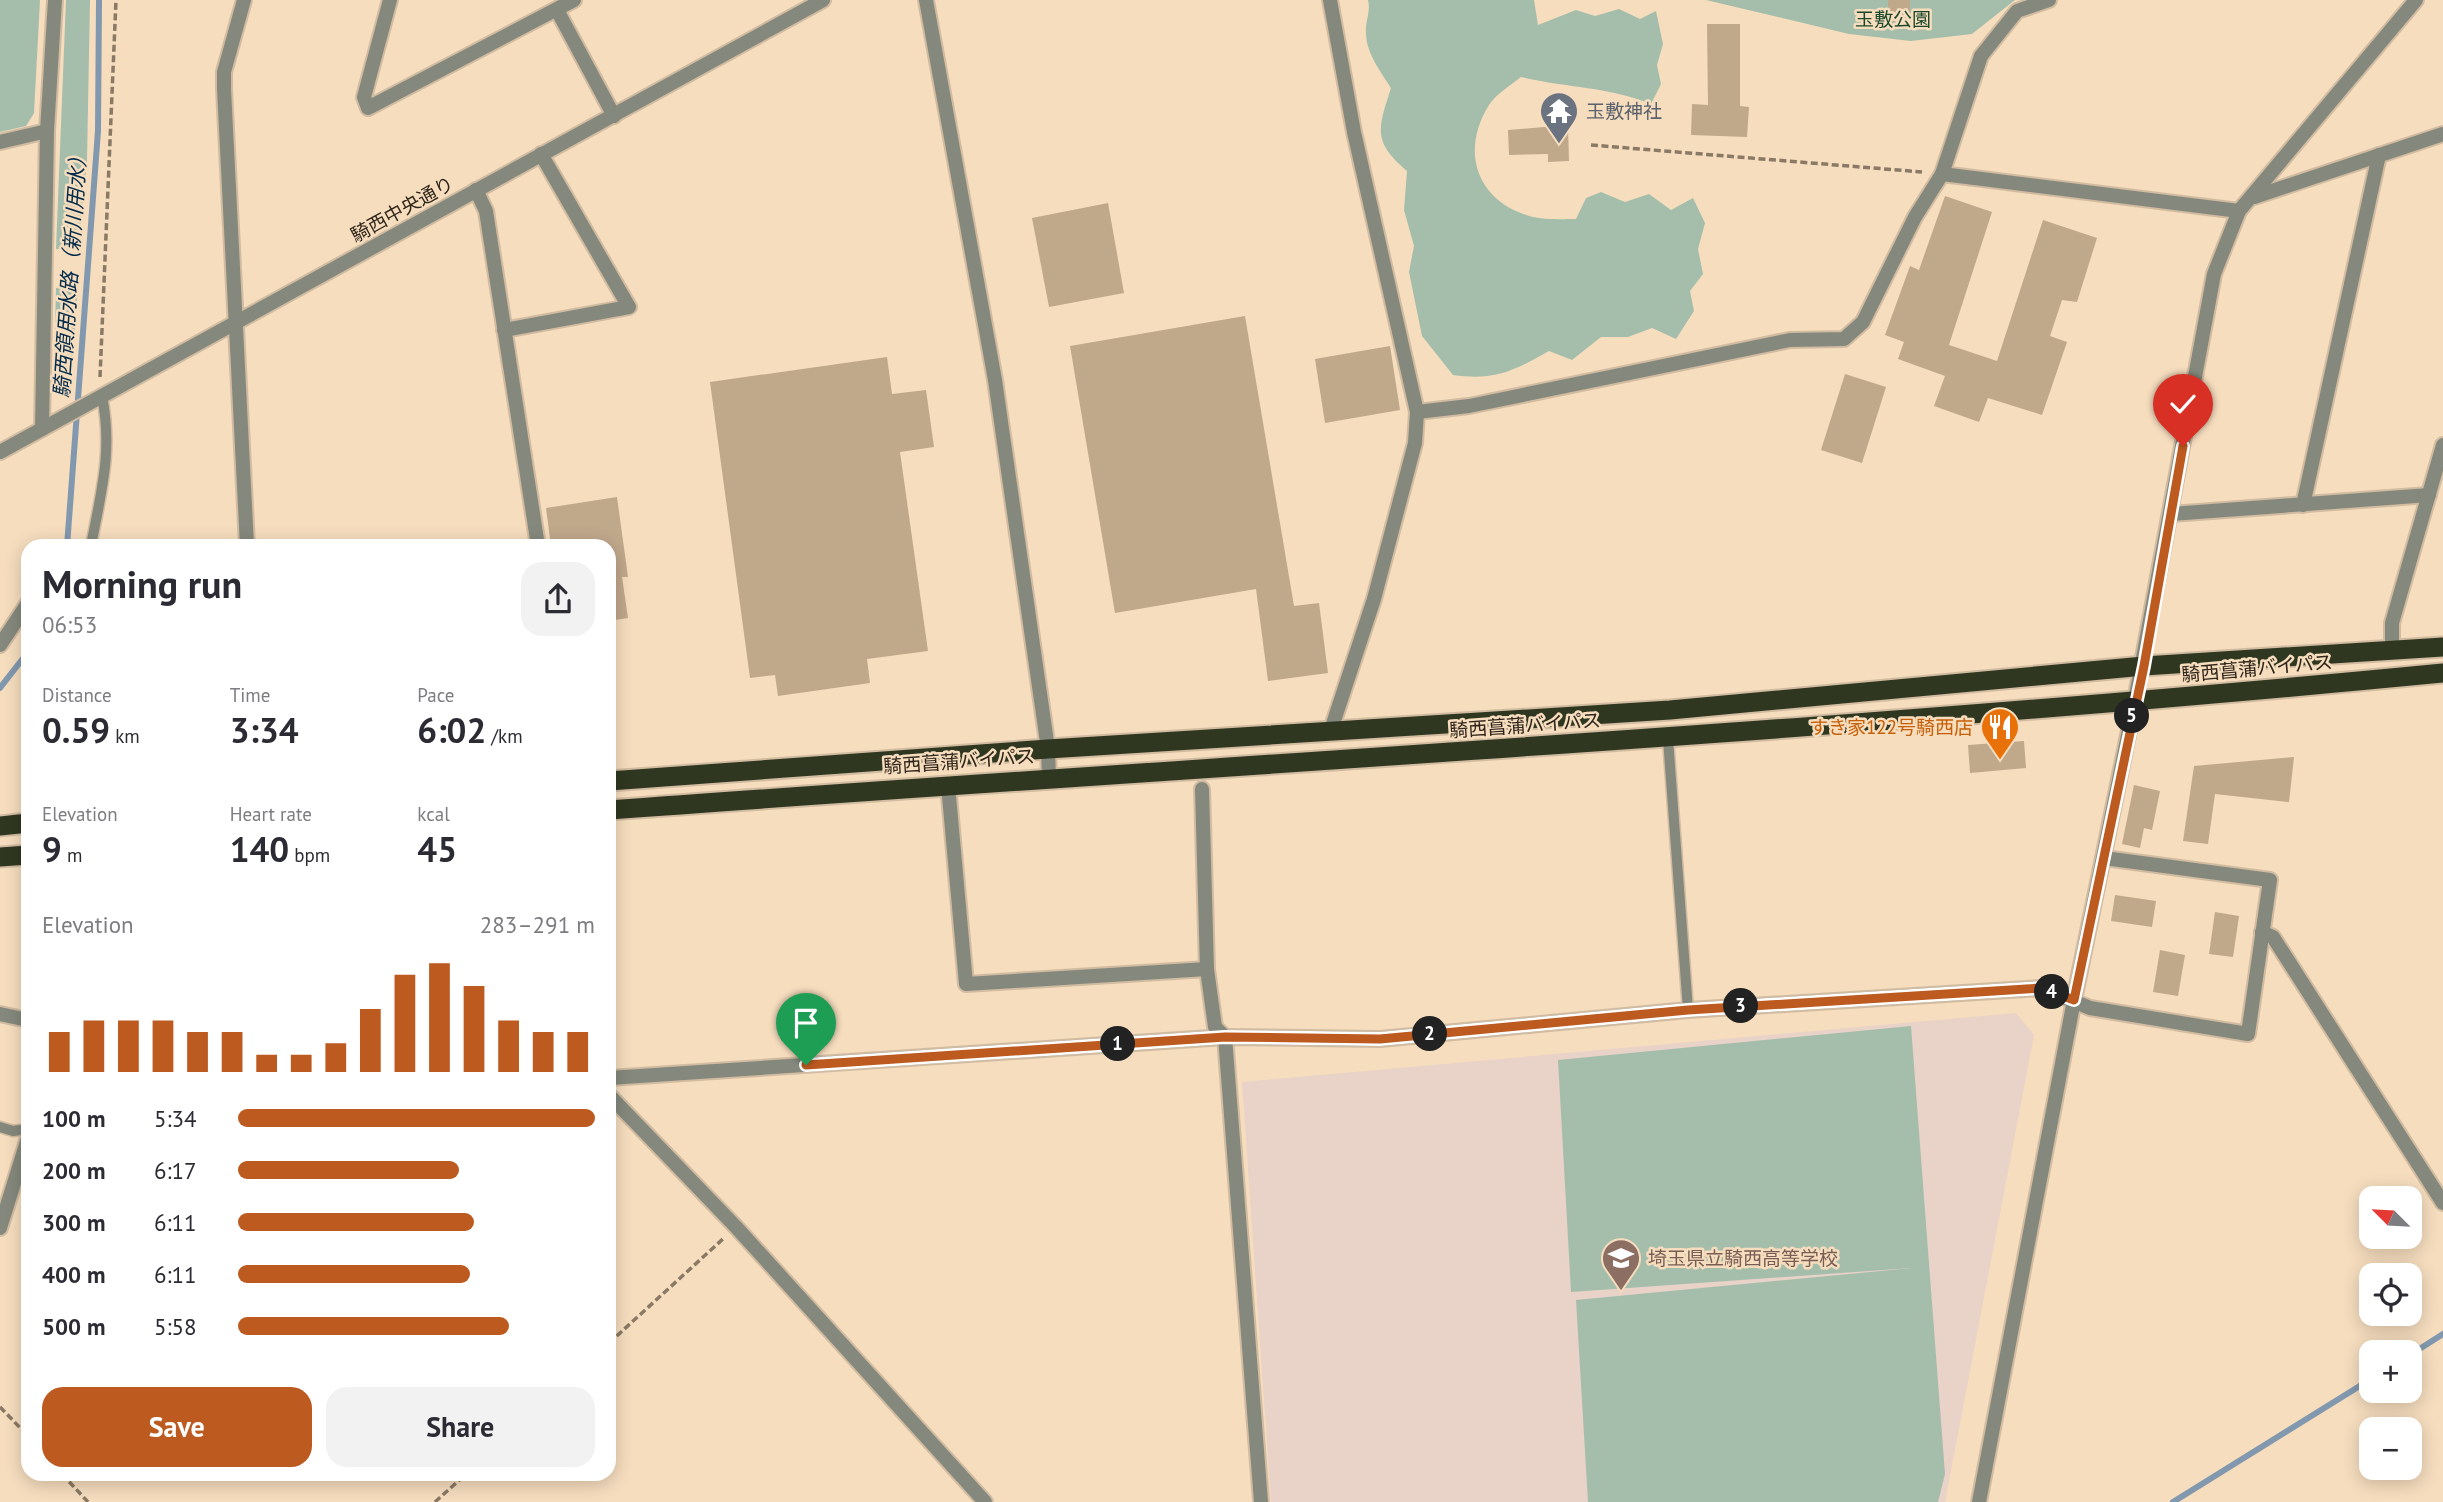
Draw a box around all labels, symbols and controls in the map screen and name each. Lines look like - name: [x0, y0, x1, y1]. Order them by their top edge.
- park label: 玉敷公園: [1855, 7, 1931, 31]
- temple icon: 玉敷神社: [1538, 90, 1580, 145]
- place label: 玉敷神社: [1586, 99, 1662, 123]
- water label: 騎西領用水路（新川用水）: [48, 145, 92, 399]
- street label: 騎西中央通り: [346, 171, 458, 247]
- pin: [2153, 374, 2213, 446]
- icon: check: [2164, 385, 2202, 423]
- text: Morning run: [42, 559, 242, 608]
- button: share: [521, 562, 595, 636]
- text: 06:53: [42, 610, 97, 639]
- street label: 騎西菖蒲バイパス: [2180, 649, 2334, 687]
- text: Distance: [42, 683, 112, 707]
- text: Time: [230, 683, 270, 707]
- text: Pace: [417, 683, 455, 707]
- pin: 5: [2114, 698, 2150, 734]
- text: 5: [2126, 703, 2137, 727]
- restaurant icon: すき家122号騎西店: [1979, 706, 2021, 761]
- text: 0.59: [42, 707, 110, 753]
- text: 3:34: [230, 707, 299, 753]
- text: 6:02: [417, 707, 486, 753]
- street label: 騎西菖蒲バイパス: [1449, 708, 1601, 742]
- place label: すき家122号騎西店: [1809, 715, 1973, 739]
- text: km: [110, 724, 140, 748]
- text: /km: [486, 724, 523, 748]
- street label: 騎西菖蒲バイパス: [883, 744, 1035, 778]
- text: Elevation: [42, 802, 118, 826]
- text: Heart rate: [230, 802, 312, 826]
- text: kcal: [417, 802, 450, 826]
- text: 9: [42, 826, 62, 872]
- text: 140: [230, 826, 289, 872]
- text: 45: [417, 826, 457, 872]
- text: m: [62, 843, 82, 867]
- text: bpm: [289, 843, 330, 867]
- text: Elevation: [42, 910, 134, 939]
- text: 283–291 m: [480, 910, 595, 939]
- pin: 4: [2035, 974, 2070, 1010]
- text: 4: [2046, 979, 2057, 1003]
- pin: 3: [1724, 988, 1758, 1024]
- pin: [776, 993, 836, 1065]
- text: 3: [1735, 993, 1746, 1017]
- icon: arrive: [787, 1004, 825, 1042]
- pin: 2: [1412, 1016, 1448, 1052]
- text: 2: [1424, 1021, 1435, 1045]
- pin: 1: [1100, 1026, 1136, 1062]
- text: 1: [1112, 1031, 1123, 1055]
- text: 100 m: [42, 1104, 105, 1133]
- text: 5:34: [154, 1104, 197, 1133]
- text: 200 m: [42, 1156, 105, 1185]
- text: 6:17: [154, 1156, 197, 1185]
- north arrow: [2359, 1186, 2422, 1250]
- map controls: [2359, 1186, 2422, 1480]
- text: 300 m: [42, 1208, 105, 1237]
- text: 6:11: [154, 1208, 197, 1237]
- school or university icon: 埼玉県立騎西高等学校: [1600, 1237, 1642, 1292]
- place label: 埼玉県立騎西高等学校: [1648, 1246, 1838, 1270]
- text: 400 m: [42, 1260, 105, 1289]
- text: 6:11: [154, 1260, 197, 1289]
- button: locate: [2359, 1263, 2422, 1326]
- text: 500 m: [42, 1312, 105, 1341]
- text: 5:58: [154, 1312, 197, 1341]
- button: +: [2359, 1340, 2422, 1403]
- button: Save: [42, 1387, 312, 1467]
- button: Share: [326, 1387, 595, 1467]
- button: −: [2359, 1417, 2422, 1480]

